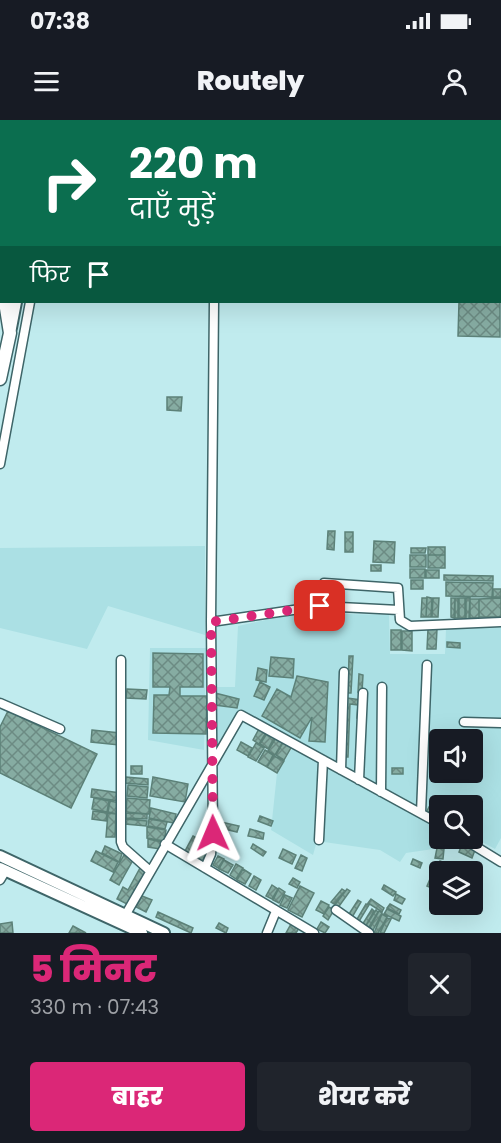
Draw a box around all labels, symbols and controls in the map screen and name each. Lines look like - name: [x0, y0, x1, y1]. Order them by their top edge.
- text: 07:38: [30, 6, 90, 37]
- text: Routely: [197, 62, 304, 99]
- icon: menu: [30, 65, 63, 98]
- icon: person: [438, 65, 471, 98]
- text: 220 m: [129, 134, 258, 193]
- icon: right: [30, 144, 108, 222]
- text: दाएँ मुड़ें: [129, 190, 215, 227]
- icon: arrive: [82, 258, 115, 291]
- text: फिर: [30, 259, 70, 290]
- pin: [294, 580, 345, 631]
- icon: arrive: [303, 589, 336, 622]
- map controls: [429, 729, 483, 915]
- button: sound: [429, 729, 483, 783]
- button: search: [429, 795, 483, 849]
- position arrow: [181, 801, 245, 865]
- button: layers: [429, 861, 483, 915]
- text: 5 मिनट: [30, 944, 156, 995]
- button: close: [408, 953, 471, 1016]
- text: 330 m · 07:43: [30, 993, 159, 1021]
- button: बाहर: [30, 1062, 245, 1131]
- button: शेयर करें: [257, 1062, 471, 1131]

